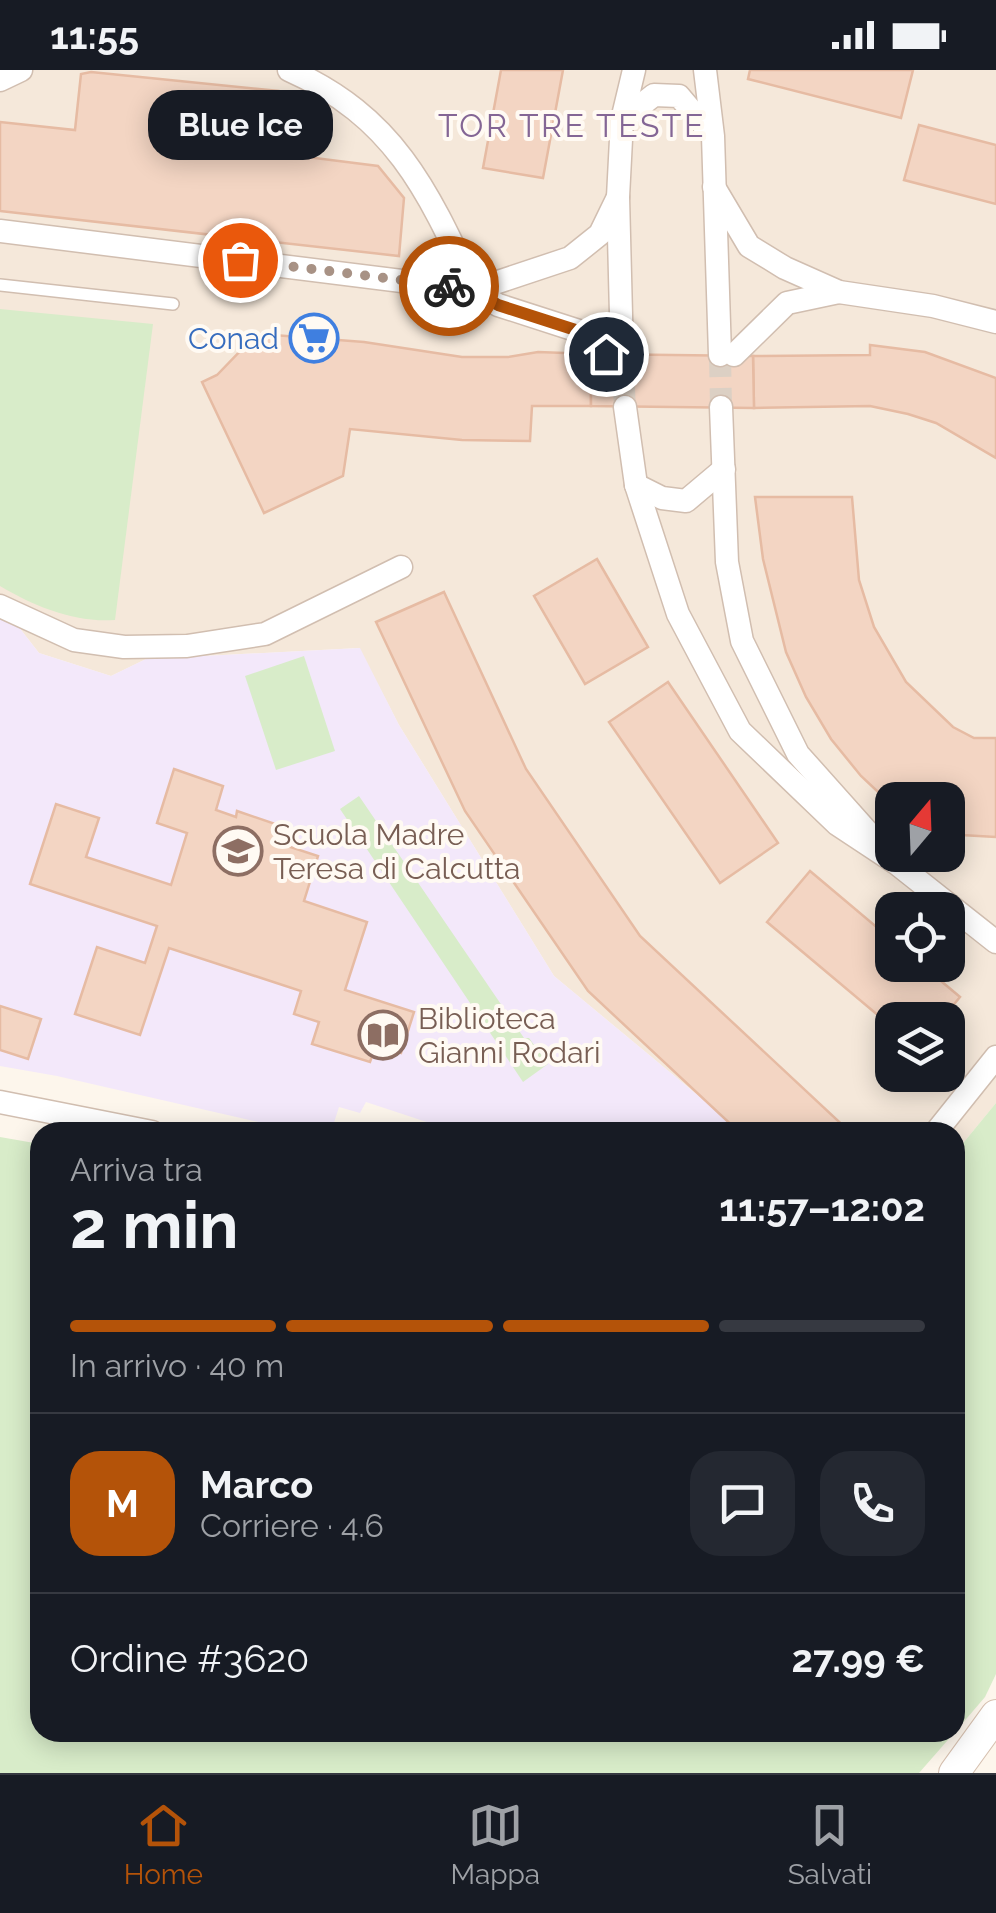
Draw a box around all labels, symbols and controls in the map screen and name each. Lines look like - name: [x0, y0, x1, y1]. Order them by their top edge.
- text: 11:55: [50, 13, 139, 58]
- callout: Blue Ice: [148, 90, 332, 160]
- text: Blue Ice: [178, 106, 303, 143]
- district label: TOR TRE TESTE: [438, 107, 706, 144]
- pin: [198, 218, 283, 303]
- icon: bag: [213, 233, 268, 288]
- courier: [399, 236, 499, 336]
- icon: bike: [422, 259, 477, 314]
- supermarket icon: Conad: [288, 312, 340, 364]
- pin: [564, 312, 649, 397]
- place label: Conad: [188, 321, 279, 356]
- icon: home: [579, 327, 634, 382]
- north arrow: [875, 782, 965, 872]
- map controls: [875, 782, 965, 1092]
- place label: Scuola Madre Teresa di Calcutta: [273, 817, 520, 886]
- school or university icon: Scuola Madre Teresa di Calcutta: [212, 825, 264, 877]
- button: locate: [875, 892, 965, 982]
- place label: Biblioteca Gianni Rodari: [418, 1001, 601, 1070]
- button: layers: [875, 1002, 965, 1092]
- library icon: Biblioteca Gianni Rodari: [357, 1009, 409, 1061]
- text: Arriva tra: [70, 1151, 203, 1188]
- text: 11:57–12:02: [719, 1185, 925, 1230]
- text: 2 min: [70, 1187, 239, 1263]
- text: In arrivo · 40 m: [70, 1347, 284, 1384]
- button: chat: [690, 1451, 795, 1556]
- button: phone: [820, 1451, 925, 1556]
- text: Marco: [200, 1462, 313, 1507]
- text: M: [106, 1481, 139, 1526]
- text: Corriere · 4.6: [200, 1507, 384, 1544]
- text: Ordine #3620: [70, 1636, 309, 1681]
- text: 27.99 €: [792, 1636, 925, 1681]
- tab: Home: [124, 1798, 203, 1891]
- tab: Mappa: [451, 1798, 540, 1891]
- tab: Salvati: [788, 1798, 872, 1891]

